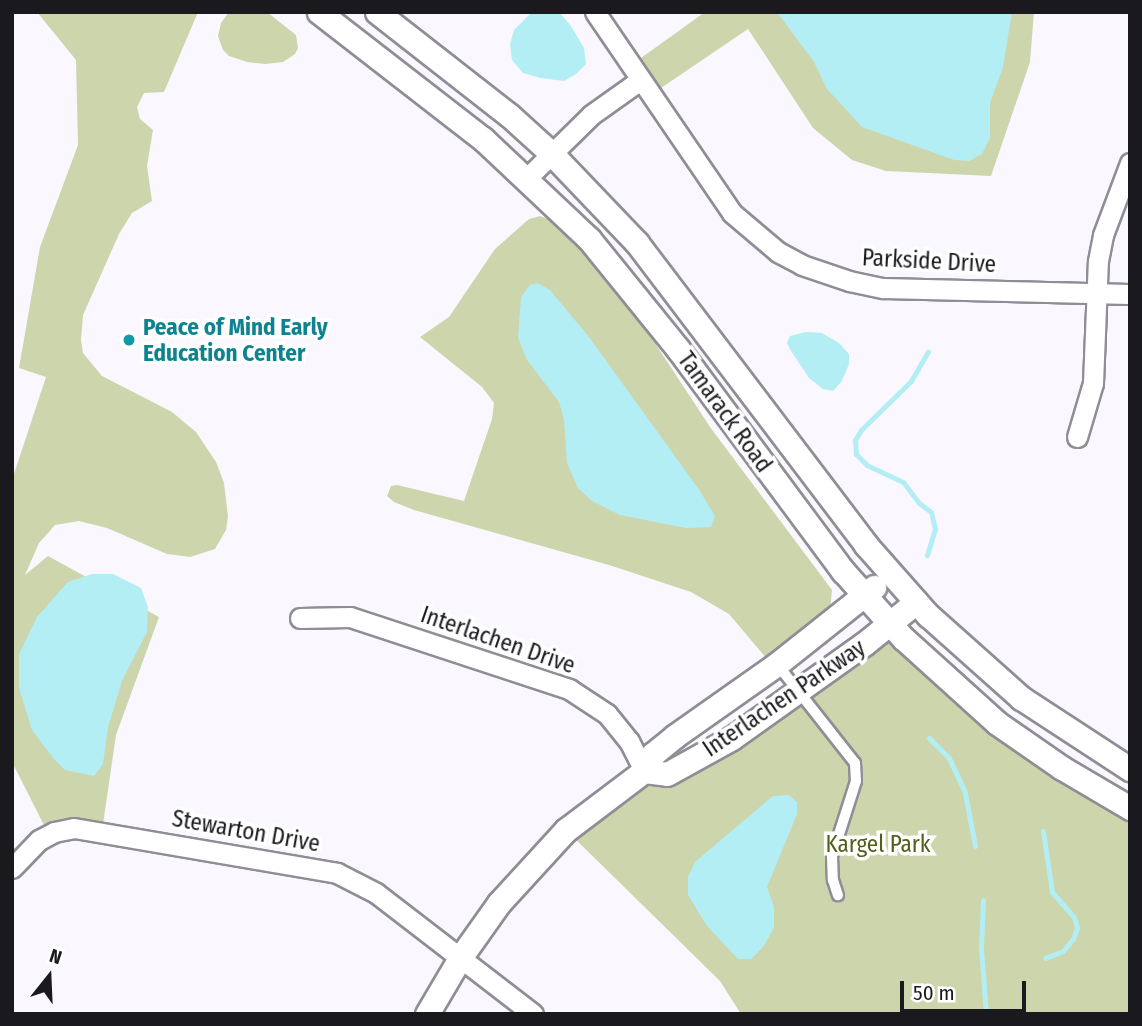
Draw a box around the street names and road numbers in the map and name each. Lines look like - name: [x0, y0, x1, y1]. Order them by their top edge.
- street label: Parkside Drive: [861, 244, 997, 278]
- street label: Tamarack Road: [672, 346, 778, 478]
- street label: Interlachen Drive: [417, 601, 579, 679]
- street label: Interlachen Parkway: [698, 634, 870, 762]
- street label: Stewarton Drive: [170, 804, 322, 858]

